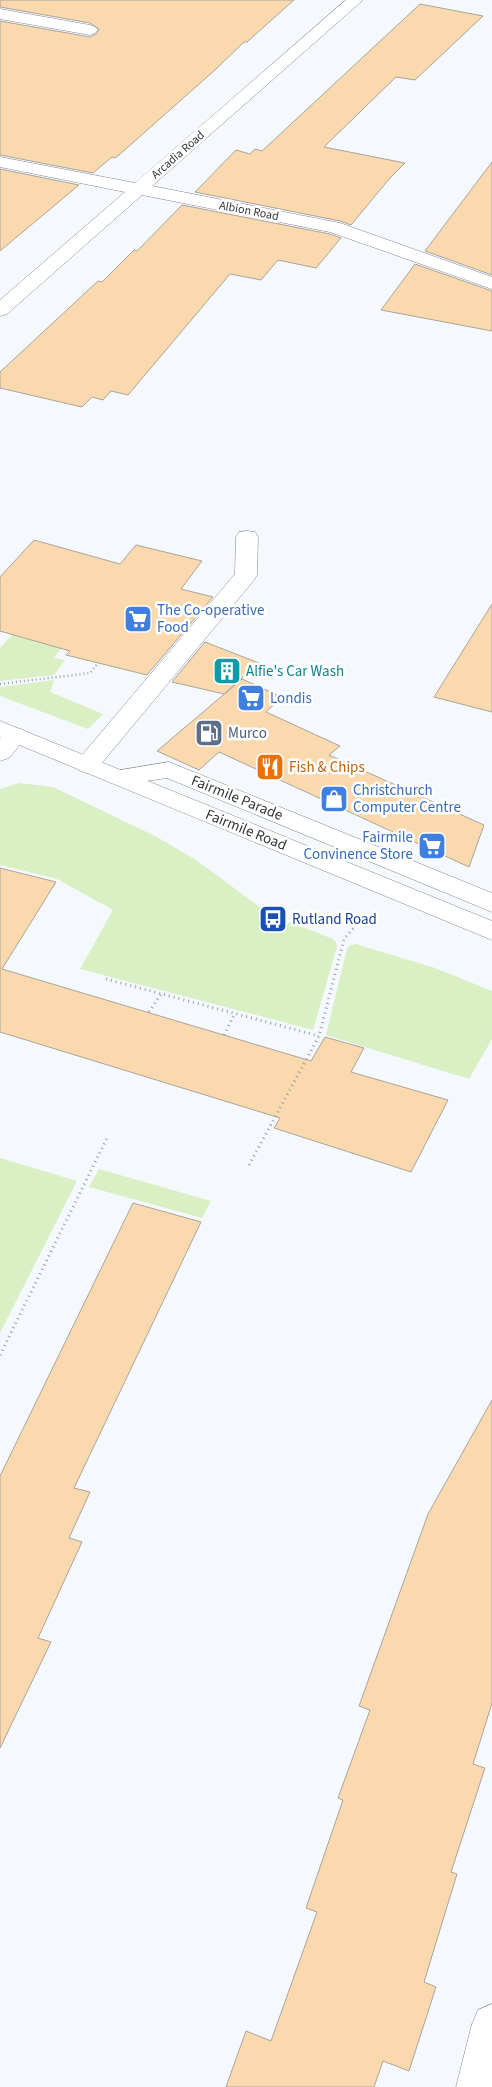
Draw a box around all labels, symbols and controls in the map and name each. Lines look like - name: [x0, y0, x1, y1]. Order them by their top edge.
- street label: Arcadia Road: [148, 127, 208, 183]
- street label: Albion Road: [218, 197, 280, 225]
- place label: The Co-operative Food: [157, 600, 264, 638]
- supermarket icon: The Co-operative Food: [123, 604, 153, 634]
- building icon: Alfie's Car Wash: [212, 656, 242, 686]
- place label: Alfie's Car Wash: [246, 661, 344, 682]
- supermarket icon: Londis: [236, 683, 266, 713]
- place label: Londis: [270, 688, 312, 709]
- fuel station icon: Murco: [194, 718, 224, 748]
- place label: Murco: [228, 723, 267, 744]
- restaurant icon: Fish & Chips: [255, 752, 285, 782]
- place label: Fish & Chips: [289, 757, 365, 778]
- street label: Fairmile Parade: [188, 770, 286, 826]
- place label: Christchurch Computer Centre: [353, 780, 461, 818]
- shop icon: Christchurch Computer Centre: [319, 784, 349, 814]
- street label: Fairmile Road: [202, 804, 290, 856]
- place label: Fairmile Convinence Store: [303, 827, 413, 865]
- supermarket icon: Fairmile Convinence Store: [417, 831, 447, 861]
- bus stop icon: Rutland Road: [258, 904, 288, 934]
- place label: Rutland Road: [292, 909, 377, 930]

